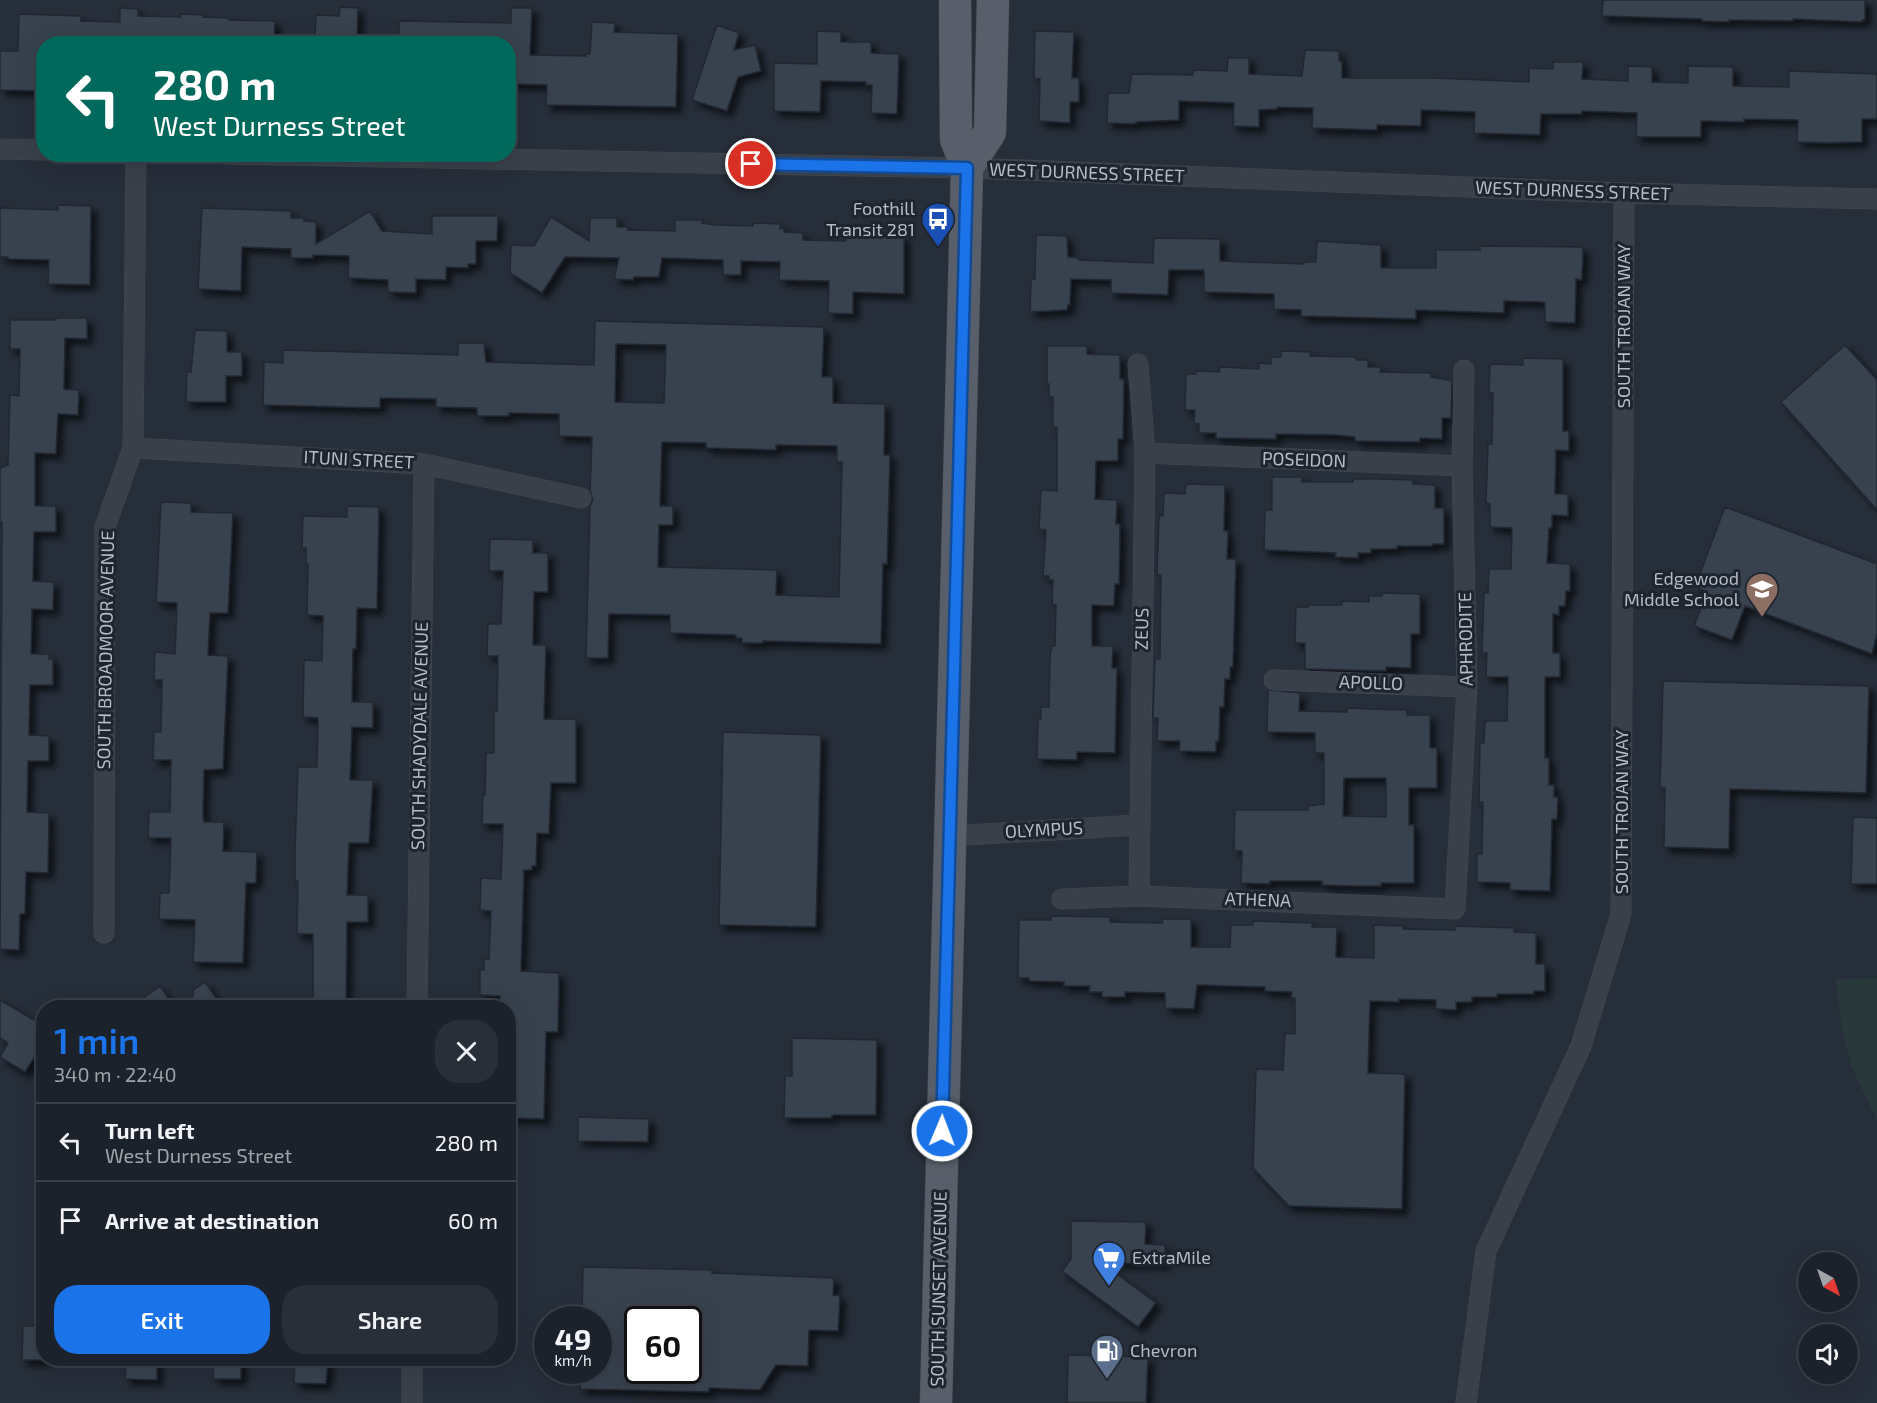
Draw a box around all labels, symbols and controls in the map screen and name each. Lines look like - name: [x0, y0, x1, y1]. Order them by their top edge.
- text: 280 m: [153, 58, 276, 108]
- icon: left: [54, 60, 132, 138]
- text: West Durness Street: [153, 109, 405, 141]
- pin: [725, 138, 776, 189]
- icon: arrive: [734, 147, 767, 180]
- street label: WEST DURNESS STREET: [989, 158, 1186, 186]
- street label: WEST DURNESS STREET: [1475, 176, 1672, 204]
- place label: Foothill Transit 281: [826, 197, 916, 240]
- bus stop icon: Foothill Transit 281: [920, 201, 956, 248]
- street label: SOUTH TROJAN WAY: [1612, 243, 1634, 408]
- street label: ITUNI STREET: [303, 445, 416, 473]
- street label: POSEIDON: [1262, 447, 1347, 471]
- street label: SOUTH BROADMOOR AVENUE: [92, 530, 118, 770]
- place label: Edgewood Middle School: [1624, 567, 1740, 610]
- school or university icon: Edgewood Middle School: [1744, 571, 1780, 618]
- street label: APHRODITE: [1453, 592, 1477, 686]
- street label: ZEUS: [1130, 608, 1152, 650]
- street label: SOUTH SHADYDALE AVENUE: [406, 622, 432, 850]
- street label: APOLLO: [1339, 670, 1403, 694]
- street label: SOUTH TROJAN WAY: [1610, 729, 1632, 894]
- street label: OLYMPUS: [1004, 816, 1084, 842]
- street label: ATHENA: [1224, 887, 1292, 911]
- text: 1 min: [54, 1018, 139, 1061]
- button: close: [435, 1020, 498, 1083]
- text: 340 m · 22:40: [54, 1062, 177, 1086]
- position arrow: [910, 1099, 974, 1163]
- text: Turn left: [105, 1117, 194, 1143]
- icon: left: [54, 1126, 87, 1159]
- text: 280 m: [435, 1129, 498, 1155]
- text: West Durness Street: [105, 1143, 292, 1167]
- street label: SOUTH SUNSET AVENUE: [925, 1191, 951, 1387]
- icon: arrive: [54, 1204, 87, 1237]
- text: Arrive at destination: [105, 1207, 319, 1233]
- text: 60 m: [448, 1207, 498, 1233]
- supermarket icon: ExtraMile: [1091, 1240, 1127, 1287]
- place label: ExtraMile: [1132, 1246, 1211, 1268]
- north arrow: [1798, 1252, 1858, 1312]
- map controls: [1798, 1252, 1858, 1384]
- button: Exit: [54, 1285, 270, 1354]
- button: Share: [282, 1285, 498, 1354]
- speed limit sign: 60: [624, 1306, 702, 1384]
- text: 49: [555, 1320, 591, 1356]
- button: sound: [1798, 1324, 1858, 1384]
- fuel station icon: Chevron: [1089, 1333, 1125, 1380]
- place label: Chevron: [1130, 1339, 1198, 1361]
- text: km/h: [554, 1351, 592, 1369]

